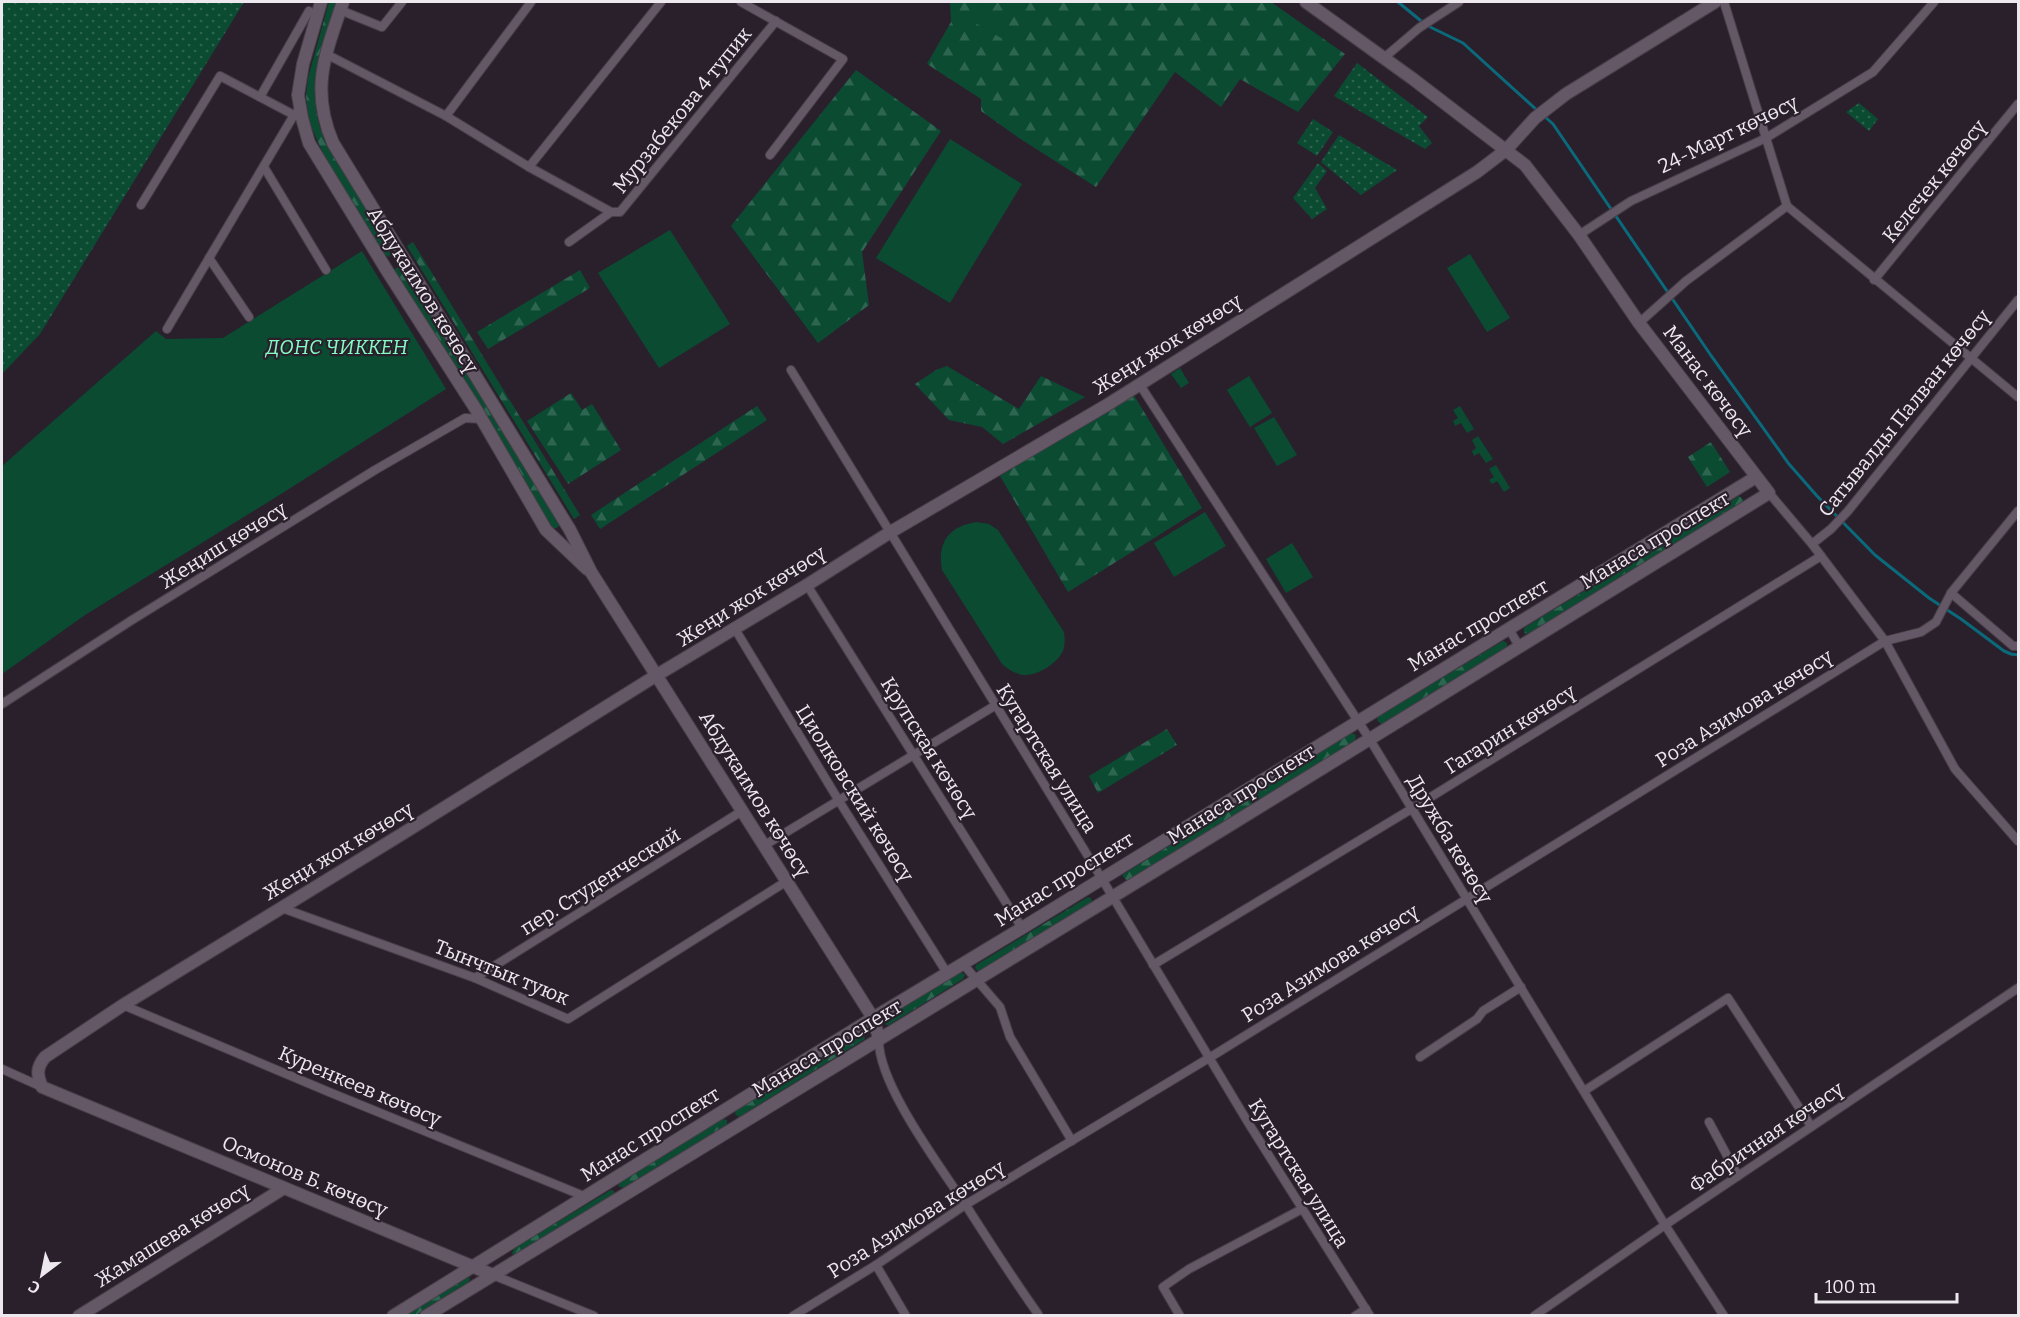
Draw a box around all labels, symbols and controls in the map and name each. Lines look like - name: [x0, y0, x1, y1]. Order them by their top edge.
- street label: Мурзабекова 4 тупик: [608, 22, 757, 198]
- street label: 24-Март көчөсү: [1654, 90, 1802, 178]
- street label: Келечек көчөсү: [1877, 115, 1991, 247]
- street label: Абдукаимов көчөсү: [362, 203, 484, 378]
- street label: Жеңи жок көчөсү: [1088, 288, 1246, 400]
- street label: Сатывалды Палван көчөсү: [1813, 305, 1995, 521]
- street label: Манас көчөсү: [1658, 321, 1758, 442]
- park label: ДОНС ЧИККЕН: [264, 335, 409, 359]
- street label: Манаса проспект: [1576, 486, 1734, 594]
- street label: Жеңиш көчөсү: [155, 496, 291, 594]
- street label: Жеңи жок көчөсү: [672, 540, 830, 652]
- street label: Манас проспект: [1404, 574, 1552, 676]
- street label: Роза Азимова көчөсү: [1651, 644, 1837, 772]
- street label: Крупская көчөсү: [876, 673, 982, 823]
- street label: Кугартская улица: [992, 679, 1103, 837]
- street label: Гагарин көчөсү: [1440, 679, 1580, 779]
- street label: Циолковский көчөсү: [791, 700, 919, 886]
- street label: Абдукаимов көчөсү: [694, 707, 816, 882]
- street label: Манаса проспект: [1163, 739, 1319, 849]
- street label: Дружба көчөсү: [1402, 770, 1498, 908]
- street label: Жеңи жок көчөсү: [258, 797, 418, 905]
- street label: пер. Студенческий: [516, 822, 684, 940]
- street label: Манас проспект: [990, 827, 1138, 931]
- street label: Роза Азимова көчөсү: [1237, 899, 1423, 1027]
- street label: Тынчтык туюк: [431, 934, 573, 1010]
- street label: Манаса проспект: [748, 994, 906, 1102]
- street label: Куренкеев көчөсү: [275, 1041, 445, 1131]
- street label: Фабричная көчөсү: [1684, 1076, 1848, 1198]
- street label: Манас проспект: [576, 1082, 724, 1186]
- street label: Кугартская улица: [1244, 1094, 1355, 1252]
- street label: Осмонов Б. көчөсү: [219, 1130, 392, 1222]
- street label: Роза Азимова көчөсү: [823, 1155, 1009, 1283]
- street label: Жамашева көчөсү: [90, 1178, 254, 1292]
- north arrow: [12, 1245, 72, 1305]
- scale bar: [1816, 1266, 1957, 1304]
- text: 100 m: [1825, 1276, 1876, 1298]
- text: С: [25, 1277, 44, 1298]

